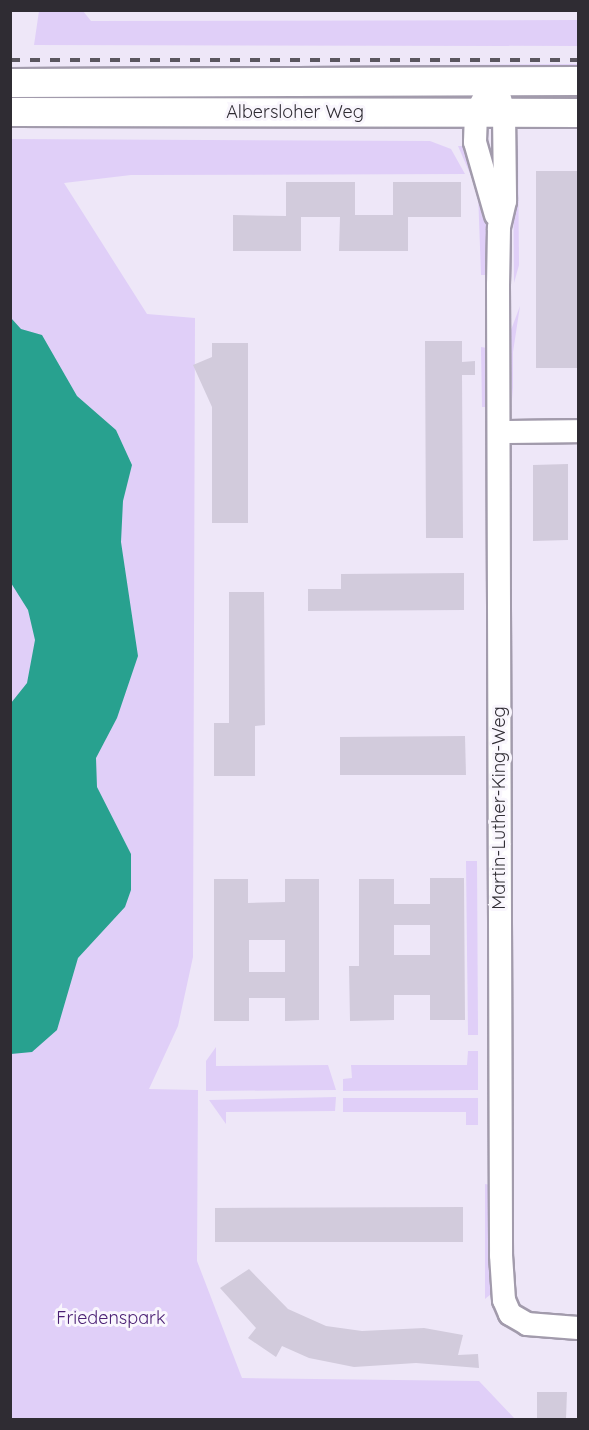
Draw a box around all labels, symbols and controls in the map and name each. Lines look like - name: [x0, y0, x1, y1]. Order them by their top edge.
- street label: Albersloher Weg: [226, 101, 364, 123]
- street label: Martin-Luther-King-Weg: [488, 706, 510, 910]
- park label: Friedenspark: [56, 1307, 166, 1329]

